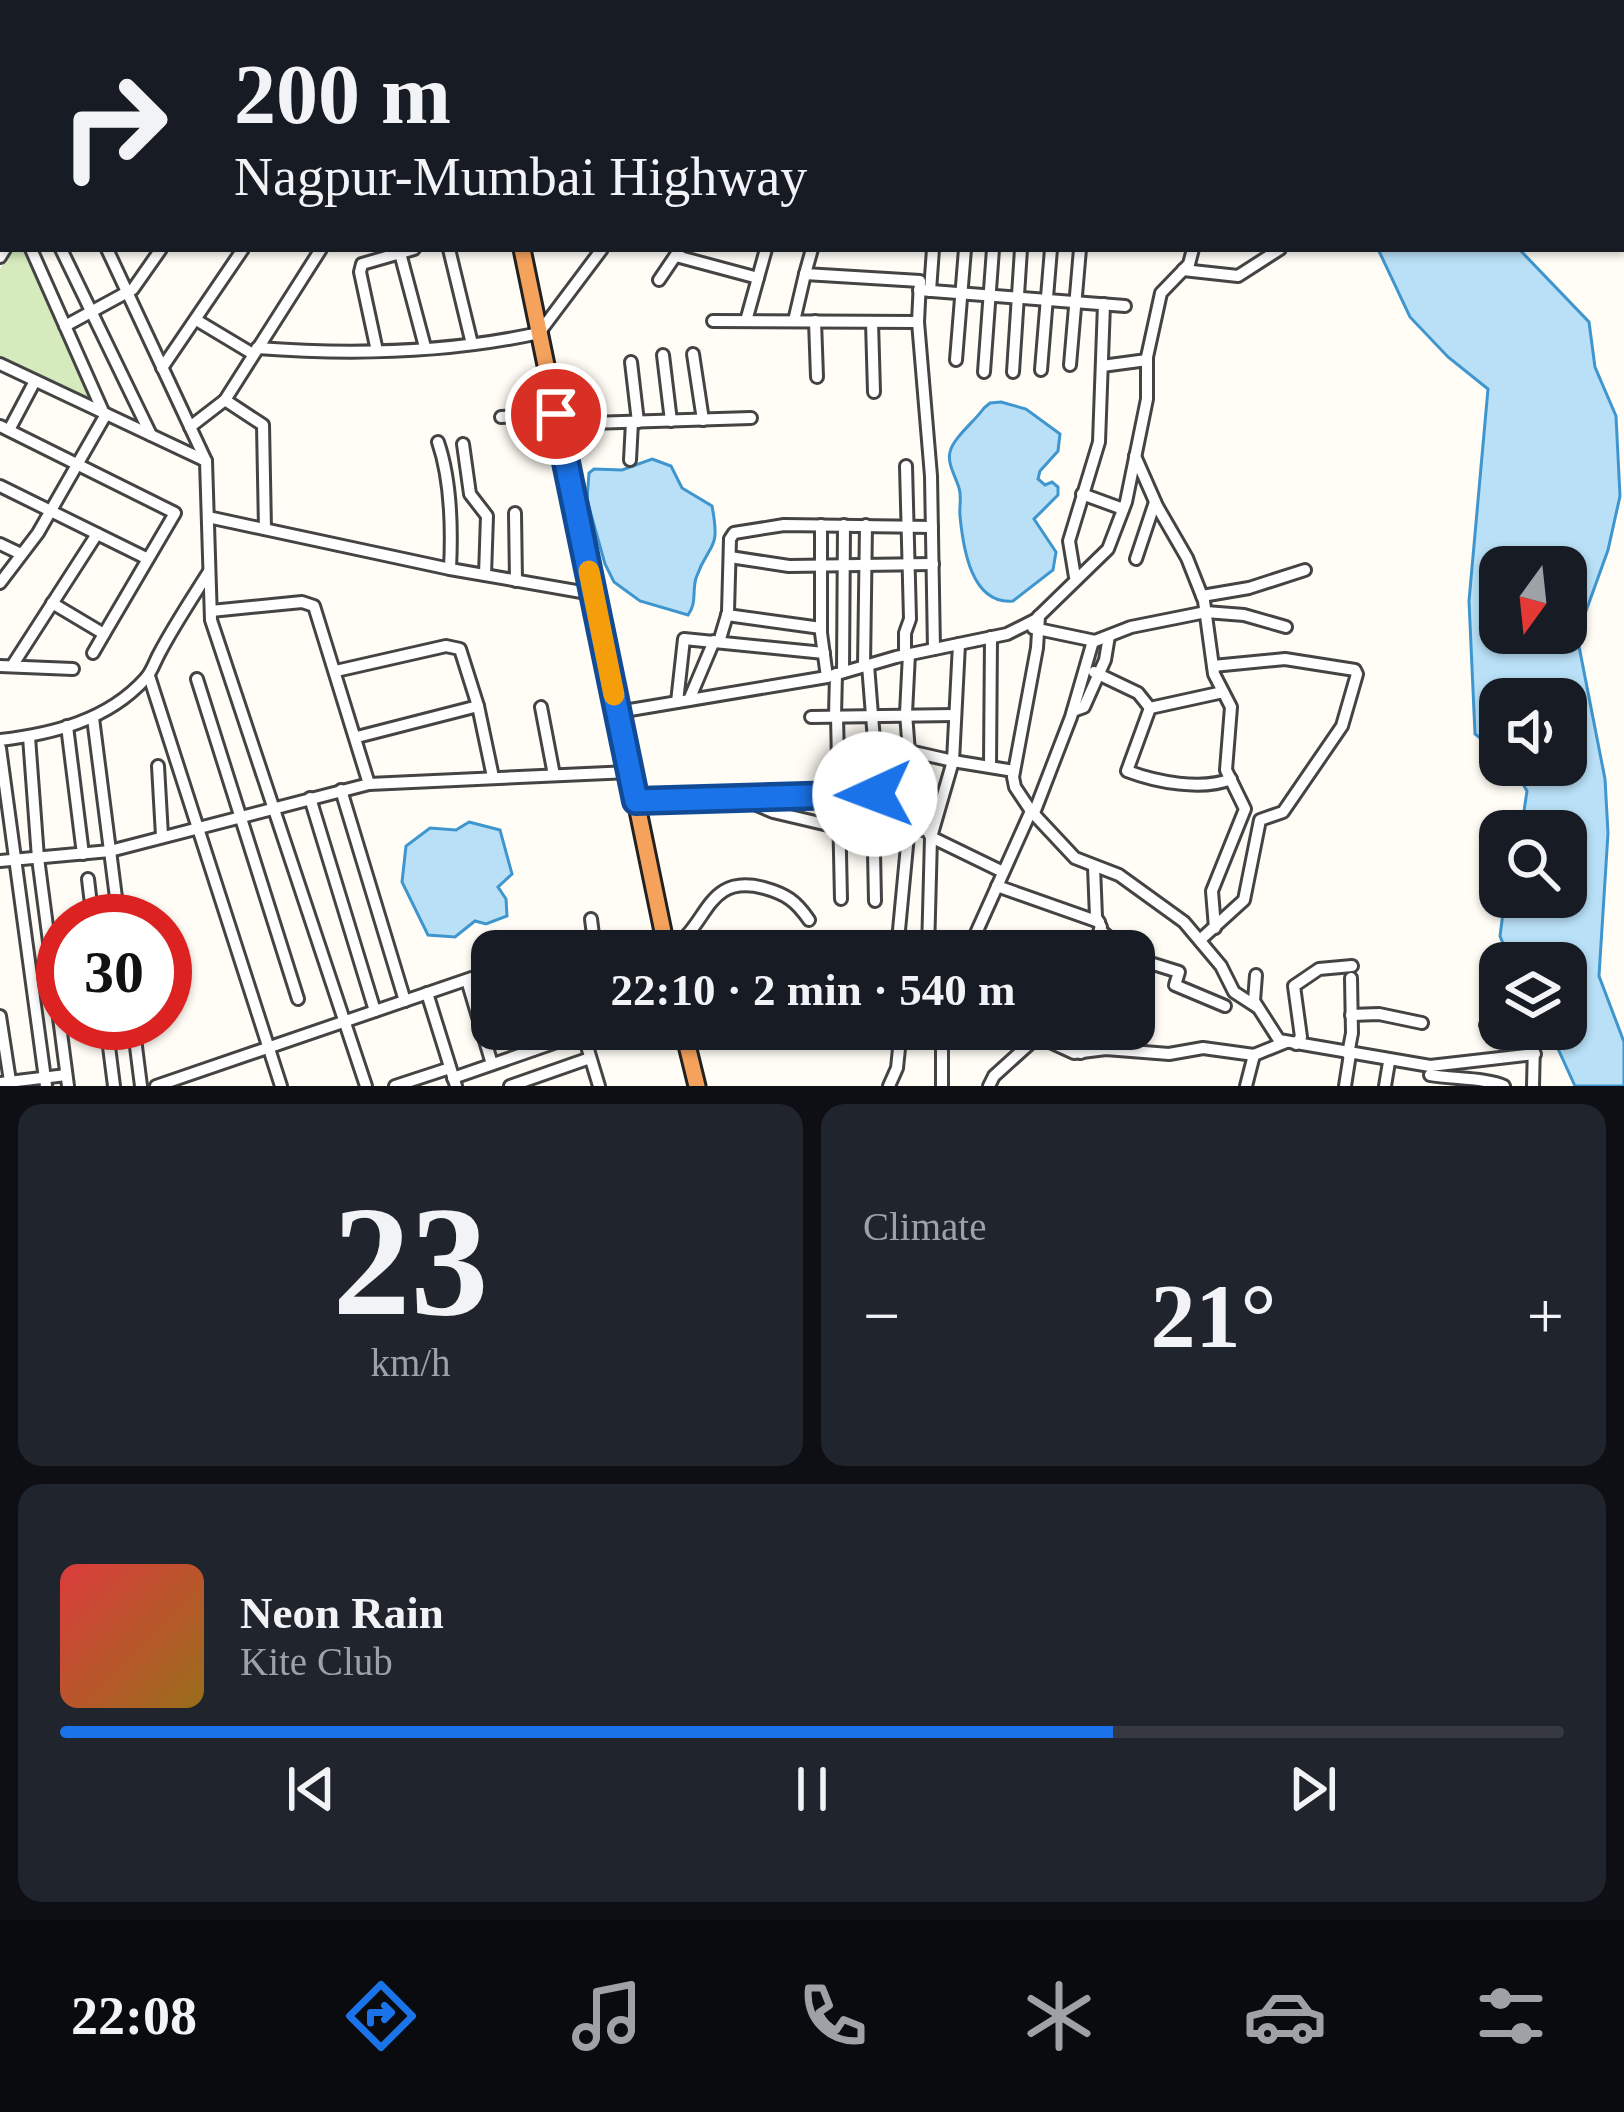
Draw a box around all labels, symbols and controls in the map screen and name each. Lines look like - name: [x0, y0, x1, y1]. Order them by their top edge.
- icon: right: [36, 48, 192, 204]
- text: 200 m: [234, 48, 451, 141]
- text: Nagpur-Mumbai Highway: [234, 147, 807, 207]
- pin: [505, 363, 607, 465]
- icon: arrive: [523, 381, 589, 447]
- north arrow: [1479, 546, 1587, 654]
- map controls: [1479, 546, 1587, 1050]
- button: sound: [1479, 678, 1587, 786]
- position arrow: [812, 731, 938, 857]
- button: search: [1479, 810, 1587, 918]
- speed limit sign: 30: [36, 894, 192, 1050]
- button: layers: [1479, 942, 1587, 1050]
- text: 22:10 · 2 min · 540 m: [611, 965, 1016, 1015]
- text: 23: [333, 1175, 489, 1348]
- text: Climate: [863, 1205, 986, 1248]
- text: 21°: [1151, 1267, 1277, 1366]
- text: −: [863, 1279, 900, 1352]
- text: +: [1527, 1279, 1564, 1352]
- text: km/h: [370, 1341, 451, 1384]
- text: Neon Rain: [240, 1588, 444, 1638]
- text: Kite Club: [240, 1640, 393, 1683]
- icon: previous: [278, 1756, 344, 1822]
- icon: pause: [779, 1756, 845, 1822]
- icon: next: [1280, 1756, 1346, 1822]
- icon: directions: [339, 1974, 423, 2058]
- icon: music: [565, 1974, 649, 2058]
- icon: phone: [791, 1974, 875, 2058]
- icon: climate: [1017, 1974, 1101, 2058]
- icon: car: [1243, 1974, 1327, 2058]
- icon: filters: [1469, 1974, 1553, 2058]
- text: 22:08: [71, 1986, 197, 2046]

